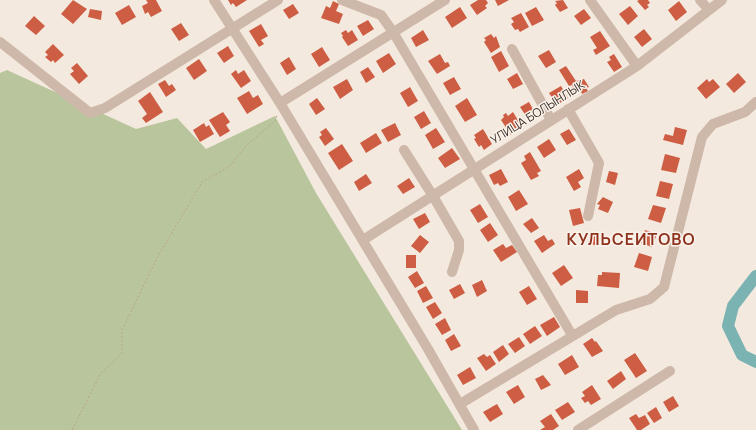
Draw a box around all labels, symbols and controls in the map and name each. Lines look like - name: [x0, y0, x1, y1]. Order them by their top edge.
- street label: УЛИЦА БОЛЫНЛЫК: [488, 78, 588, 148]
- district label: КУЛЬСЕИТОВО: [567, 231, 695, 251]

